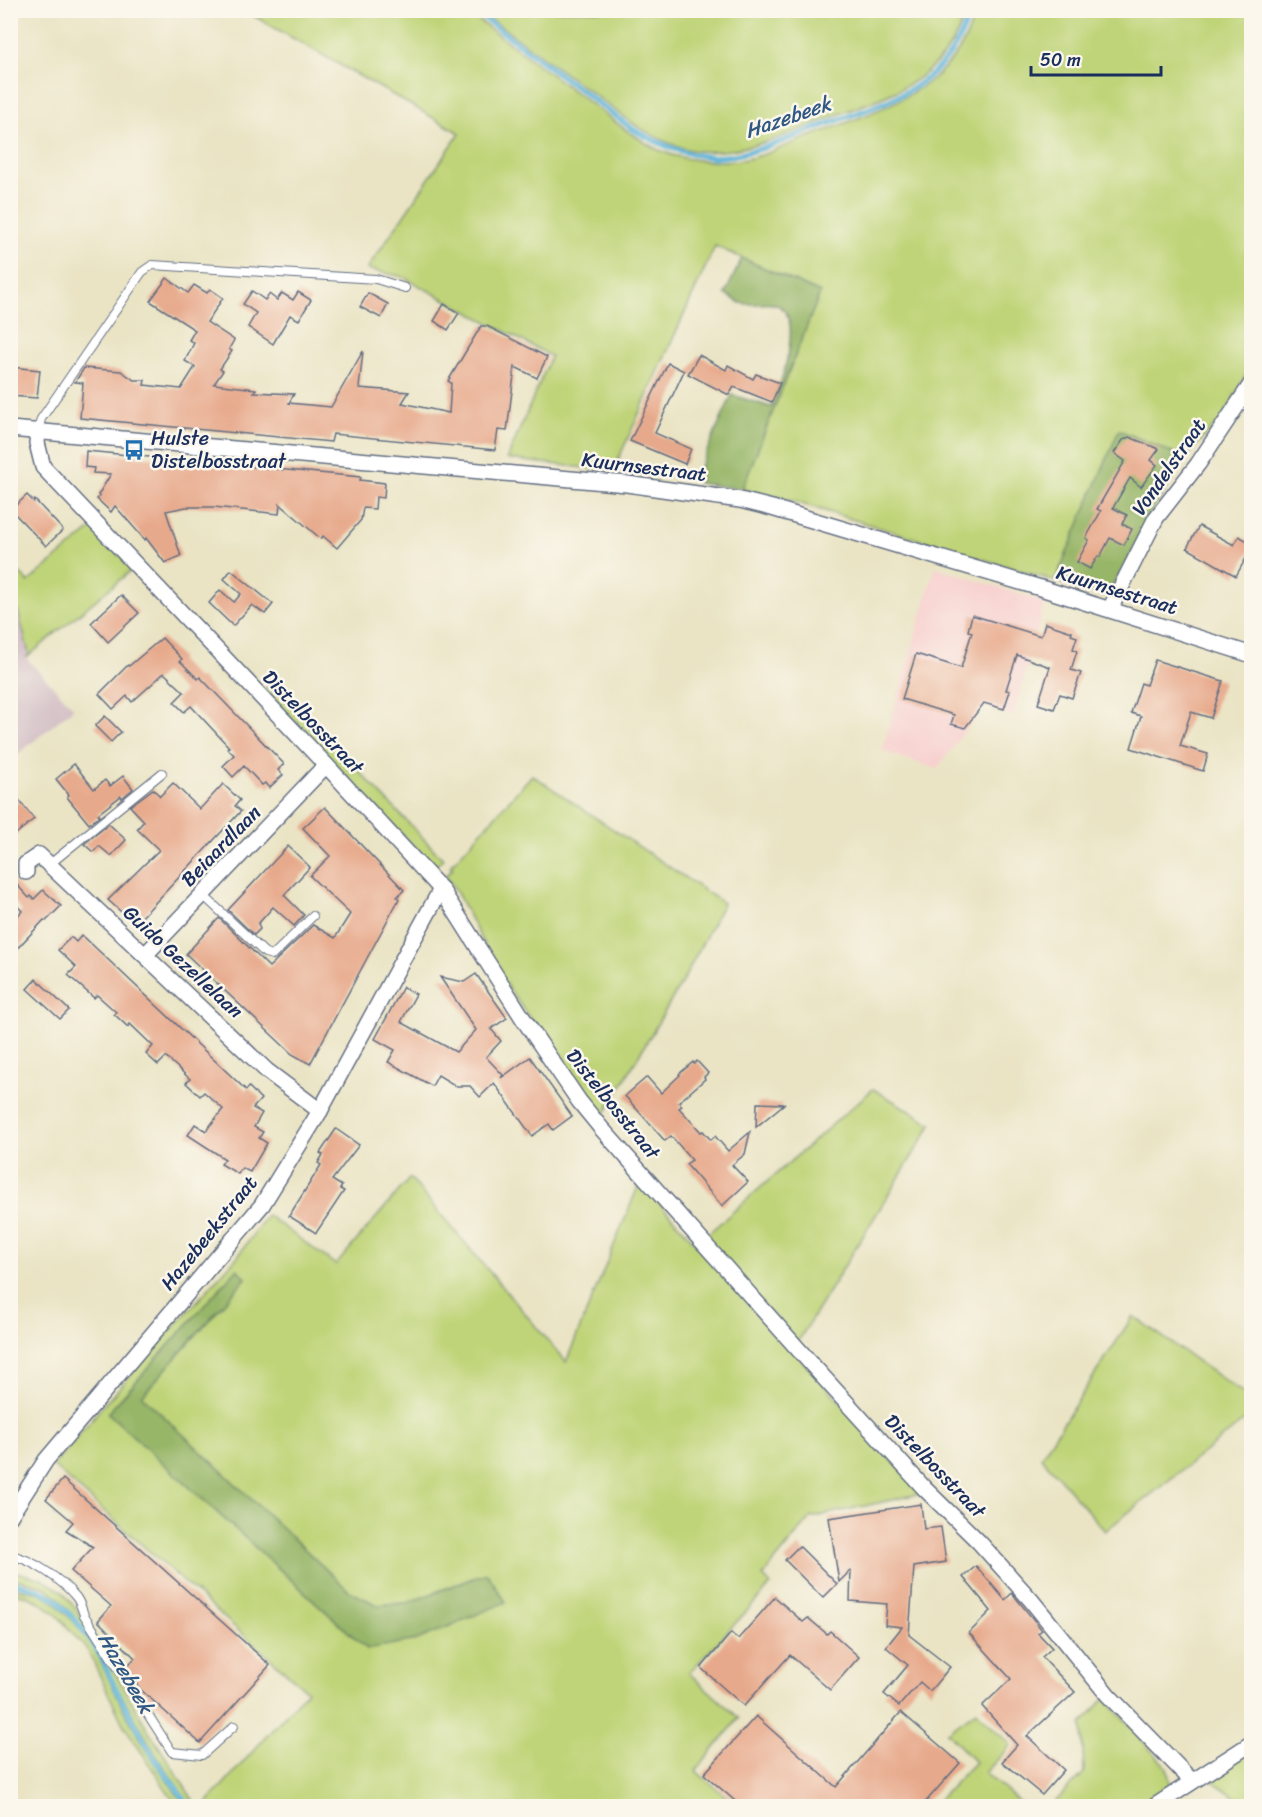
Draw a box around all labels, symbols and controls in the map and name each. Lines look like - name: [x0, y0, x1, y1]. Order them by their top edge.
- scale bar: [1031, 39, 1162, 77]
- text: 50 m: [1040, 44, 1081, 76]
- water label: Hazebeek: [740, 84, 838, 150]
- street label: Vondelstraat: [1122, 411, 1216, 523]
- place label: Hulste Distelbosstraat: [151, 421, 287, 479]
- bus stop icon: Hulste Distelbosstraat: [122, 438, 146, 462]
- street label: Kuurnsestraat: [580, 442, 709, 492]
- street label: Kuurnsestraat: [1052, 555, 1182, 625]
- street label: Distelbosstraat: [254, 661, 373, 783]
- street label: Beiaardlaan: [172, 796, 270, 895]
- street label: Guido Gezellelaan: [115, 897, 252, 1028]
- street label: Distelbosstraat: [557, 1041, 670, 1168]
- street label: Hazebeekstraat: [151, 1167, 267, 1298]
- street label: Distelbosstraat: [876, 1405, 995, 1527]
- water label: Hazebeek: [87, 1625, 166, 1723]

